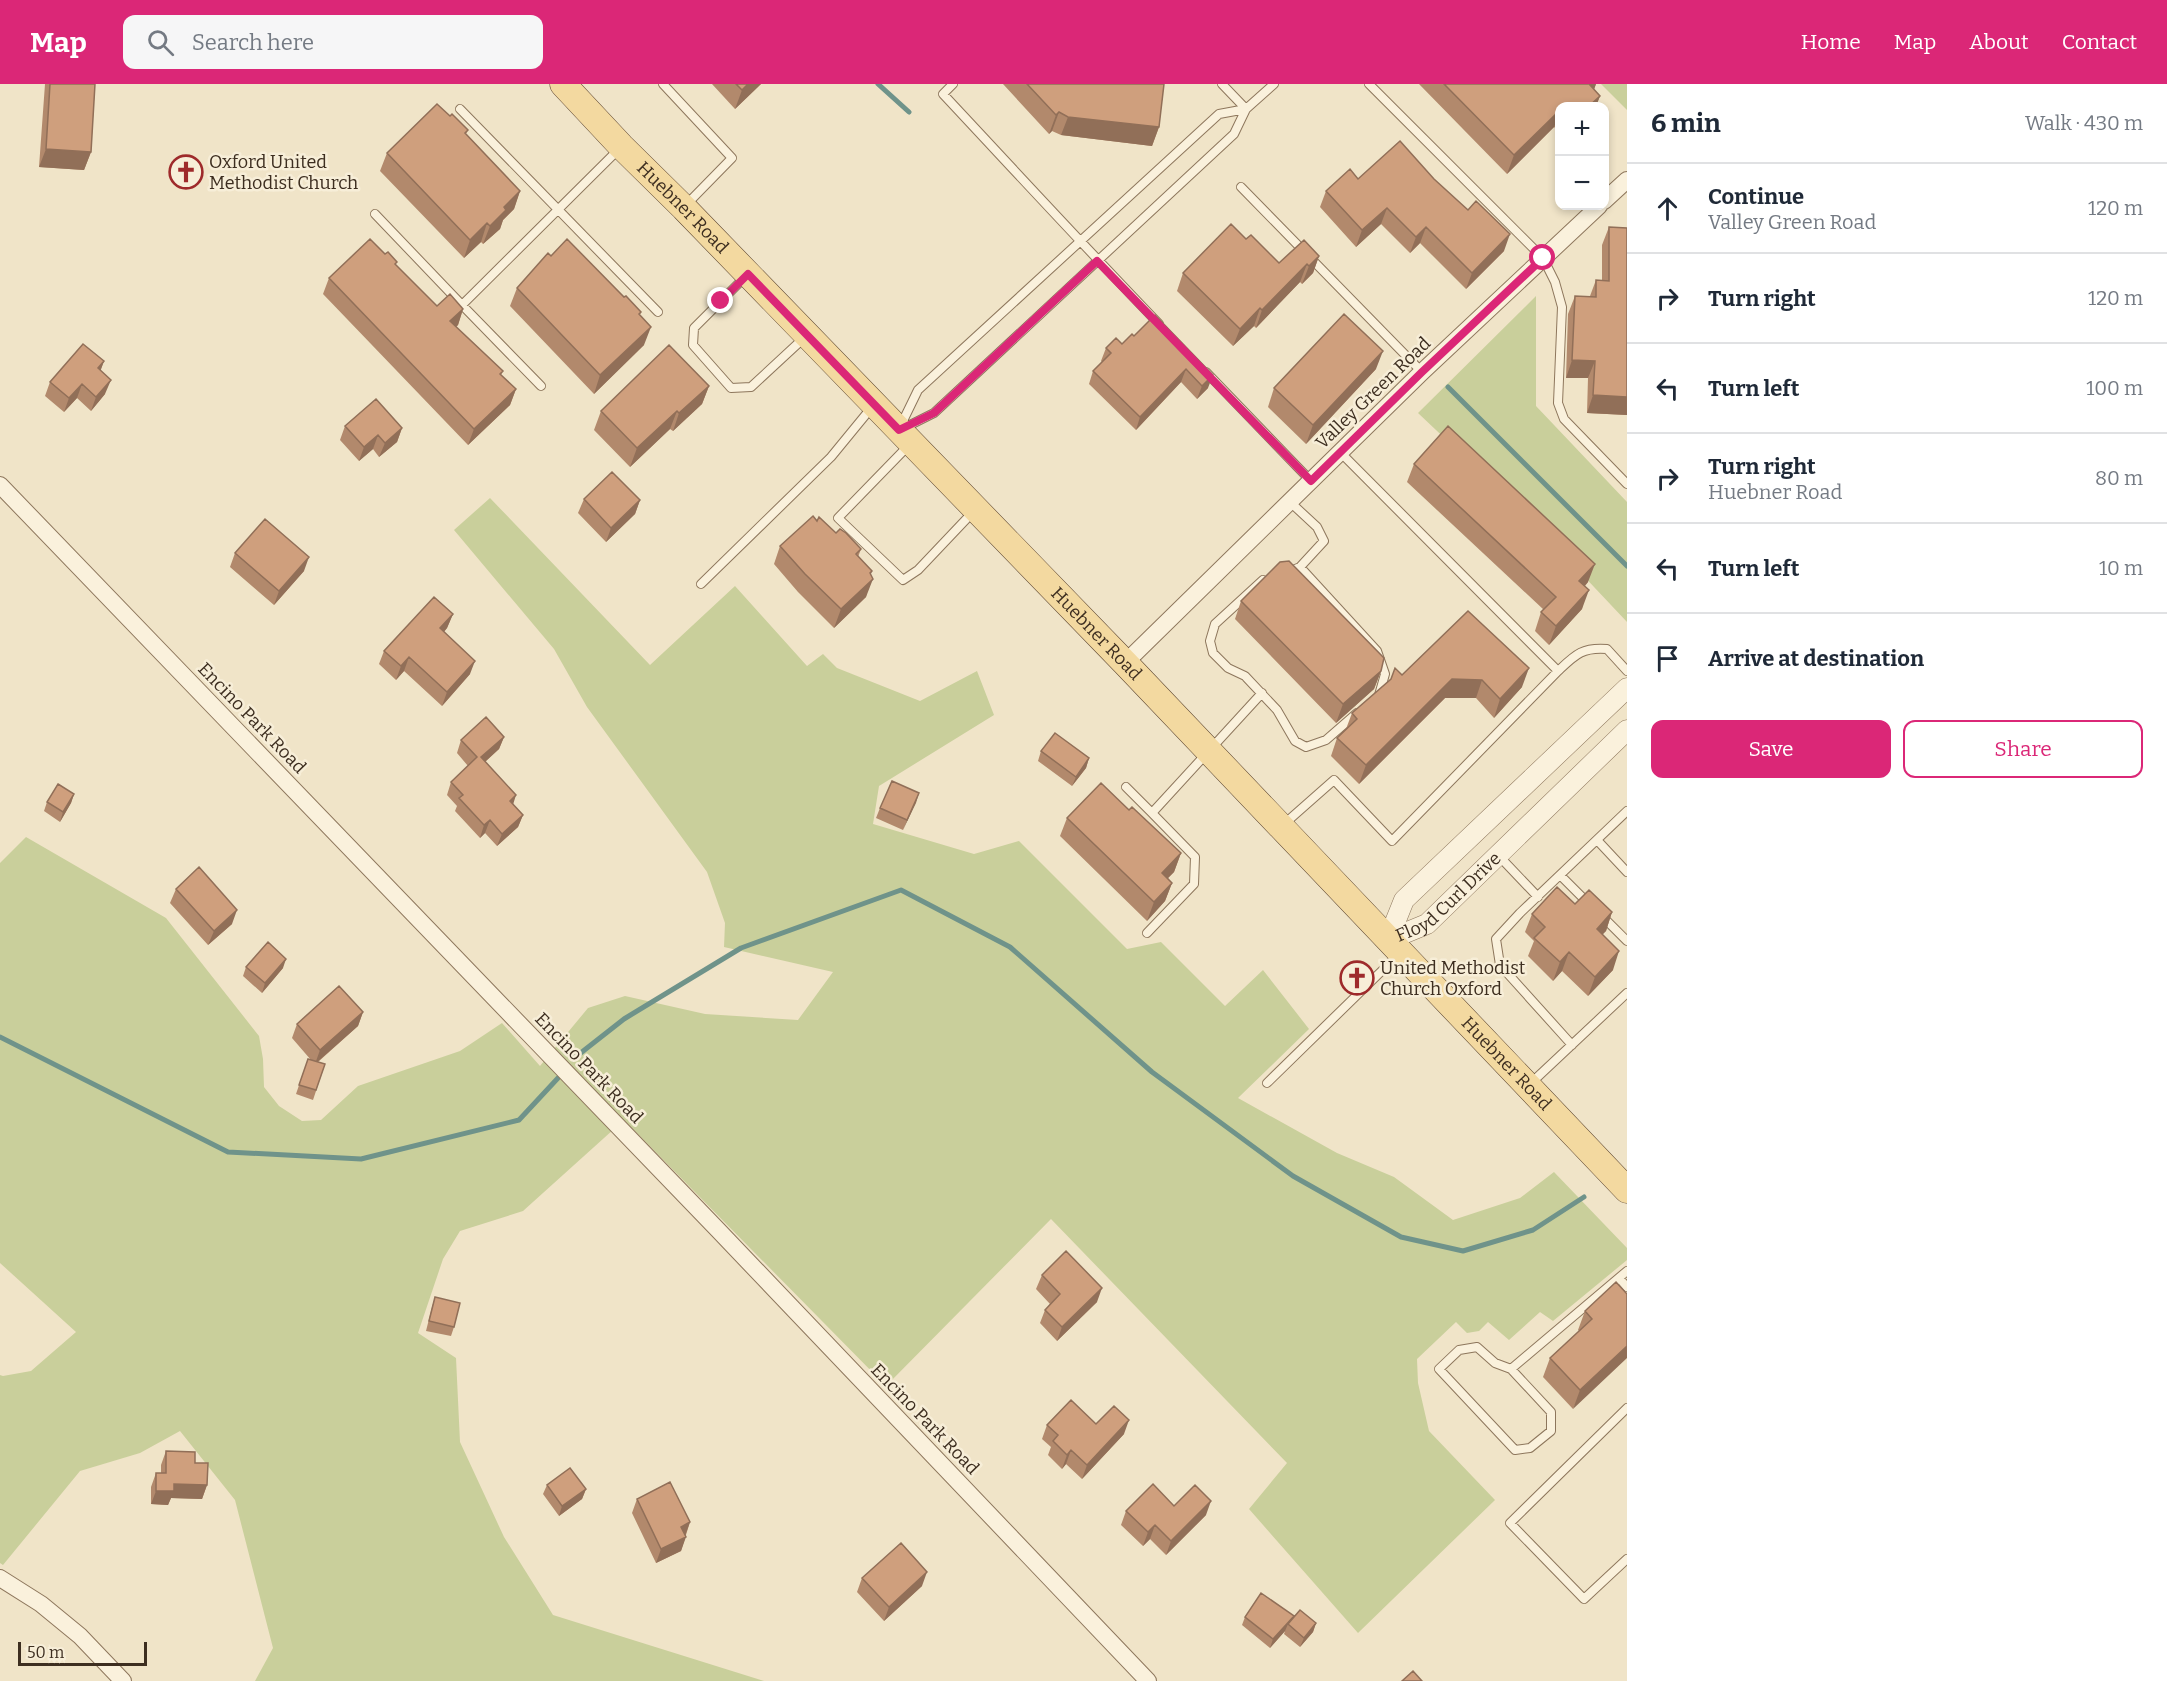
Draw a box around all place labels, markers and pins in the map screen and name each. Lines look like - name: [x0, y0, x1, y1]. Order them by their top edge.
- place label: Oxford United Methodist Church: [209, 151, 358, 194]
- church icon: Oxford United Methodist Church: [168, 154, 204, 190]
- place label: United Methodist Church Oxford: [1380, 957, 1526, 1000]
- church icon: United Methodist Church Oxford: [1339, 960, 1375, 996]

